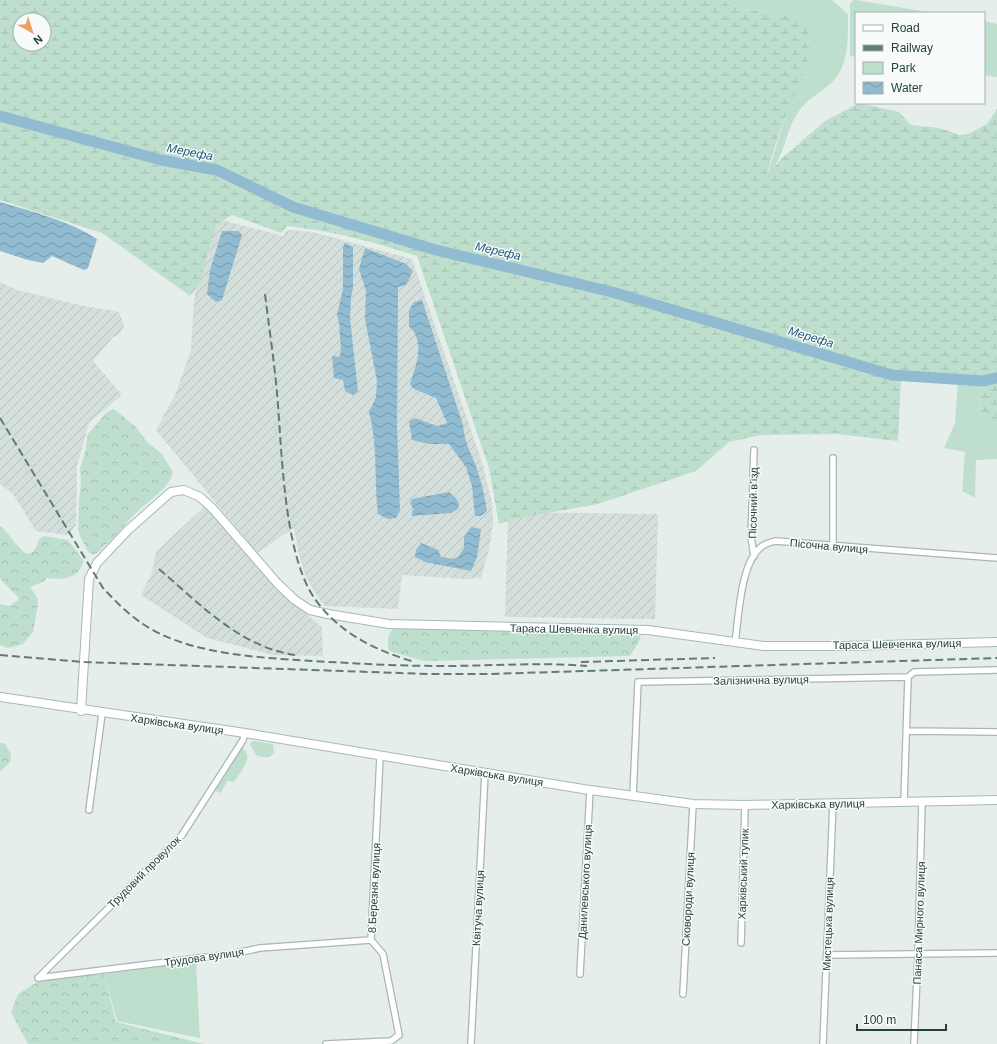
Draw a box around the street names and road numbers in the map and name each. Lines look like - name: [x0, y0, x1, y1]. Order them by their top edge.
- street label: Пісочний в’їзд: [746, 467, 760, 539]
- street label: Пісочна вулиця: [789, 537, 869, 555]
- street label: Тараса Шевченка вулиця: [510, 622, 638, 636]
- street label: Тараса Шевченка вулиця: [833, 637, 961, 651]
- street label: Залізнична вулиця: [713, 673, 809, 687]
- street label: Харківська вулиця: [130, 712, 224, 736]
- street label: Харківська вулиця: [450, 762, 544, 788]
- street label: Харківська вулиця: [771, 797, 865, 811]
- street label: Данилевського вулиця: [576, 824, 594, 940]
- street label: Харківський тупик: [735, 828, 751, 920]
- street label: Трудовий провулок: [105, 833, 183, 911]
- street label: 8 Березня вулиця: [366, 843, 382, 933]
- street label: Сковороди вулиця: [680, 852, 696, 946]
- street label: Панаса Мирного вулиця: [911, 861, 927, 985]
- street label: Квітуча вулиця: [470, 870, 486, 946]
- street label: Мистецька вулиця: [820, 877, 836, 971]
- street label: Трудова вулиця: [163, 945, 245, 969]

